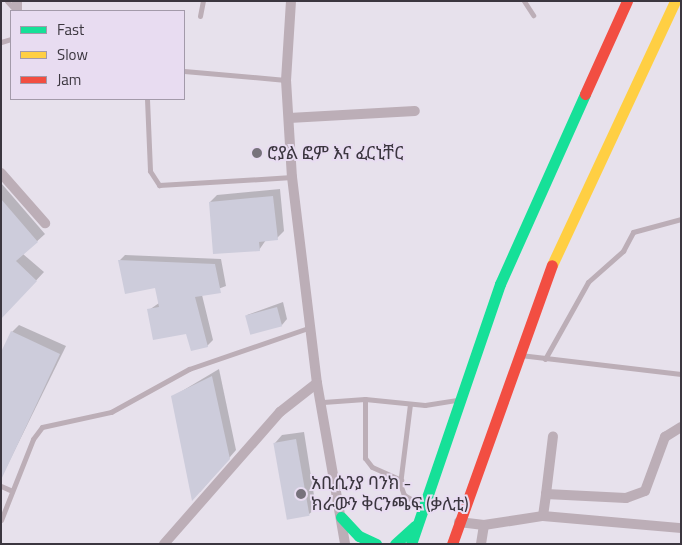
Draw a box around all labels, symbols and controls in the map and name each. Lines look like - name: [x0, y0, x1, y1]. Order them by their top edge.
- legend: [10, 10, 185, 100]
- text: Fast: [57, 18, 84, 41]
- text: Slow: [57, 43, 88, 66]
- text: Jam: [57, 68, 81, 91]
- place label: ሮያል ፎም እና ፈርኒቸር: [267, 142, 403, 164]
- marker: ሮያል ፎም እና ፈርኒቸር: [251, 147, 263, 159]
- place label: አቢሲንያ ባንክ - ክራውን ቅርንጫፍ (ቃሊቲ): [311, 473, 469, 516]
- marker: አቢሲንያ ባንክ - ክራውን ቅርንጫፍ (ቃሊቲ): [295, 488, 307, 500]

